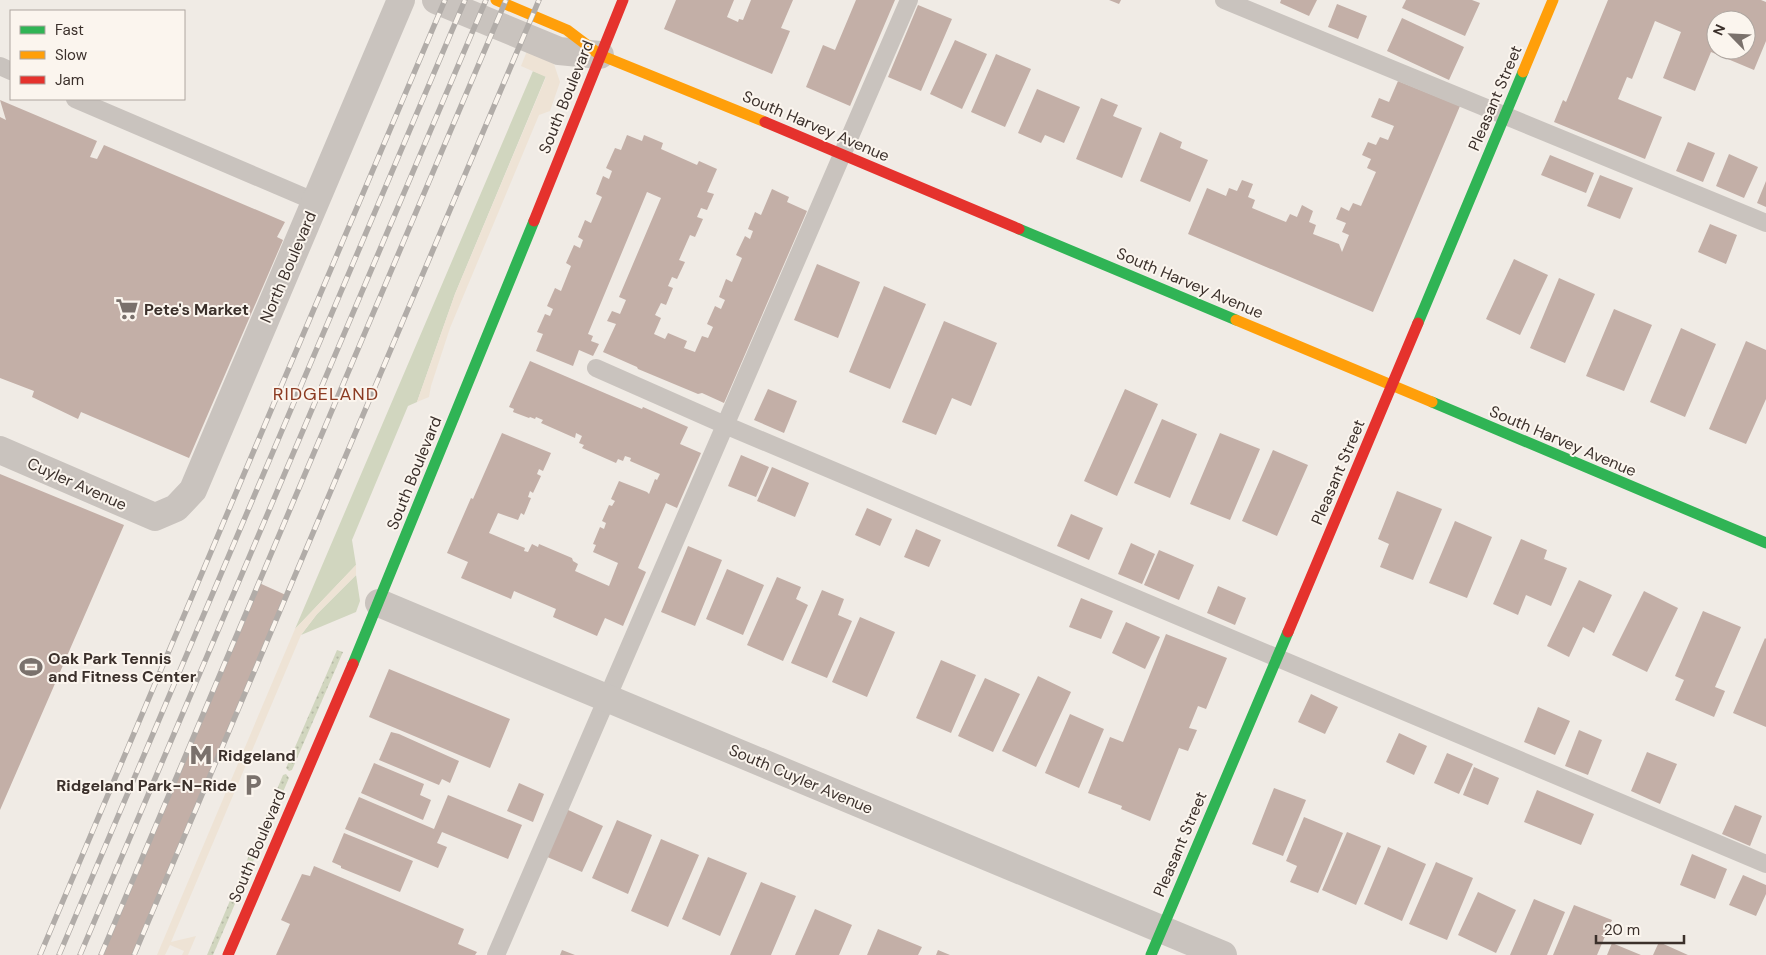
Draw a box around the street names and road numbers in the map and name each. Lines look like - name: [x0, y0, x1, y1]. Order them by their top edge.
- street label: South Boulevard: [534, 37, 598, 157]
- street label: Pleasant Street: [1463, 42, 1527, 154]
- street label: South Harvey Avenue: [739, 86, 893, 166]
- street label: North Boulevard: [255, 208, 321, 326]
- street label: South Harvey Avenue: [1113, 243, 1267, 323]
- street label: South Harvey Avenue: [1486, 401, 1640, 481]
- street label: South Boulevard: [382, 413, 446, 533]
- street label: Pleasant Street: [1306, 416, 1370, 528]
- street label: Cuyler Avenue: [24, 453, 130, 515]
- street label: South Cuyler Avenue: [726, 739, 876, 819]
- street label: South Boulevard: [224, 786, 290, 906]
- street label: Pleasant Street: [1148, 788, 1212, 900]

